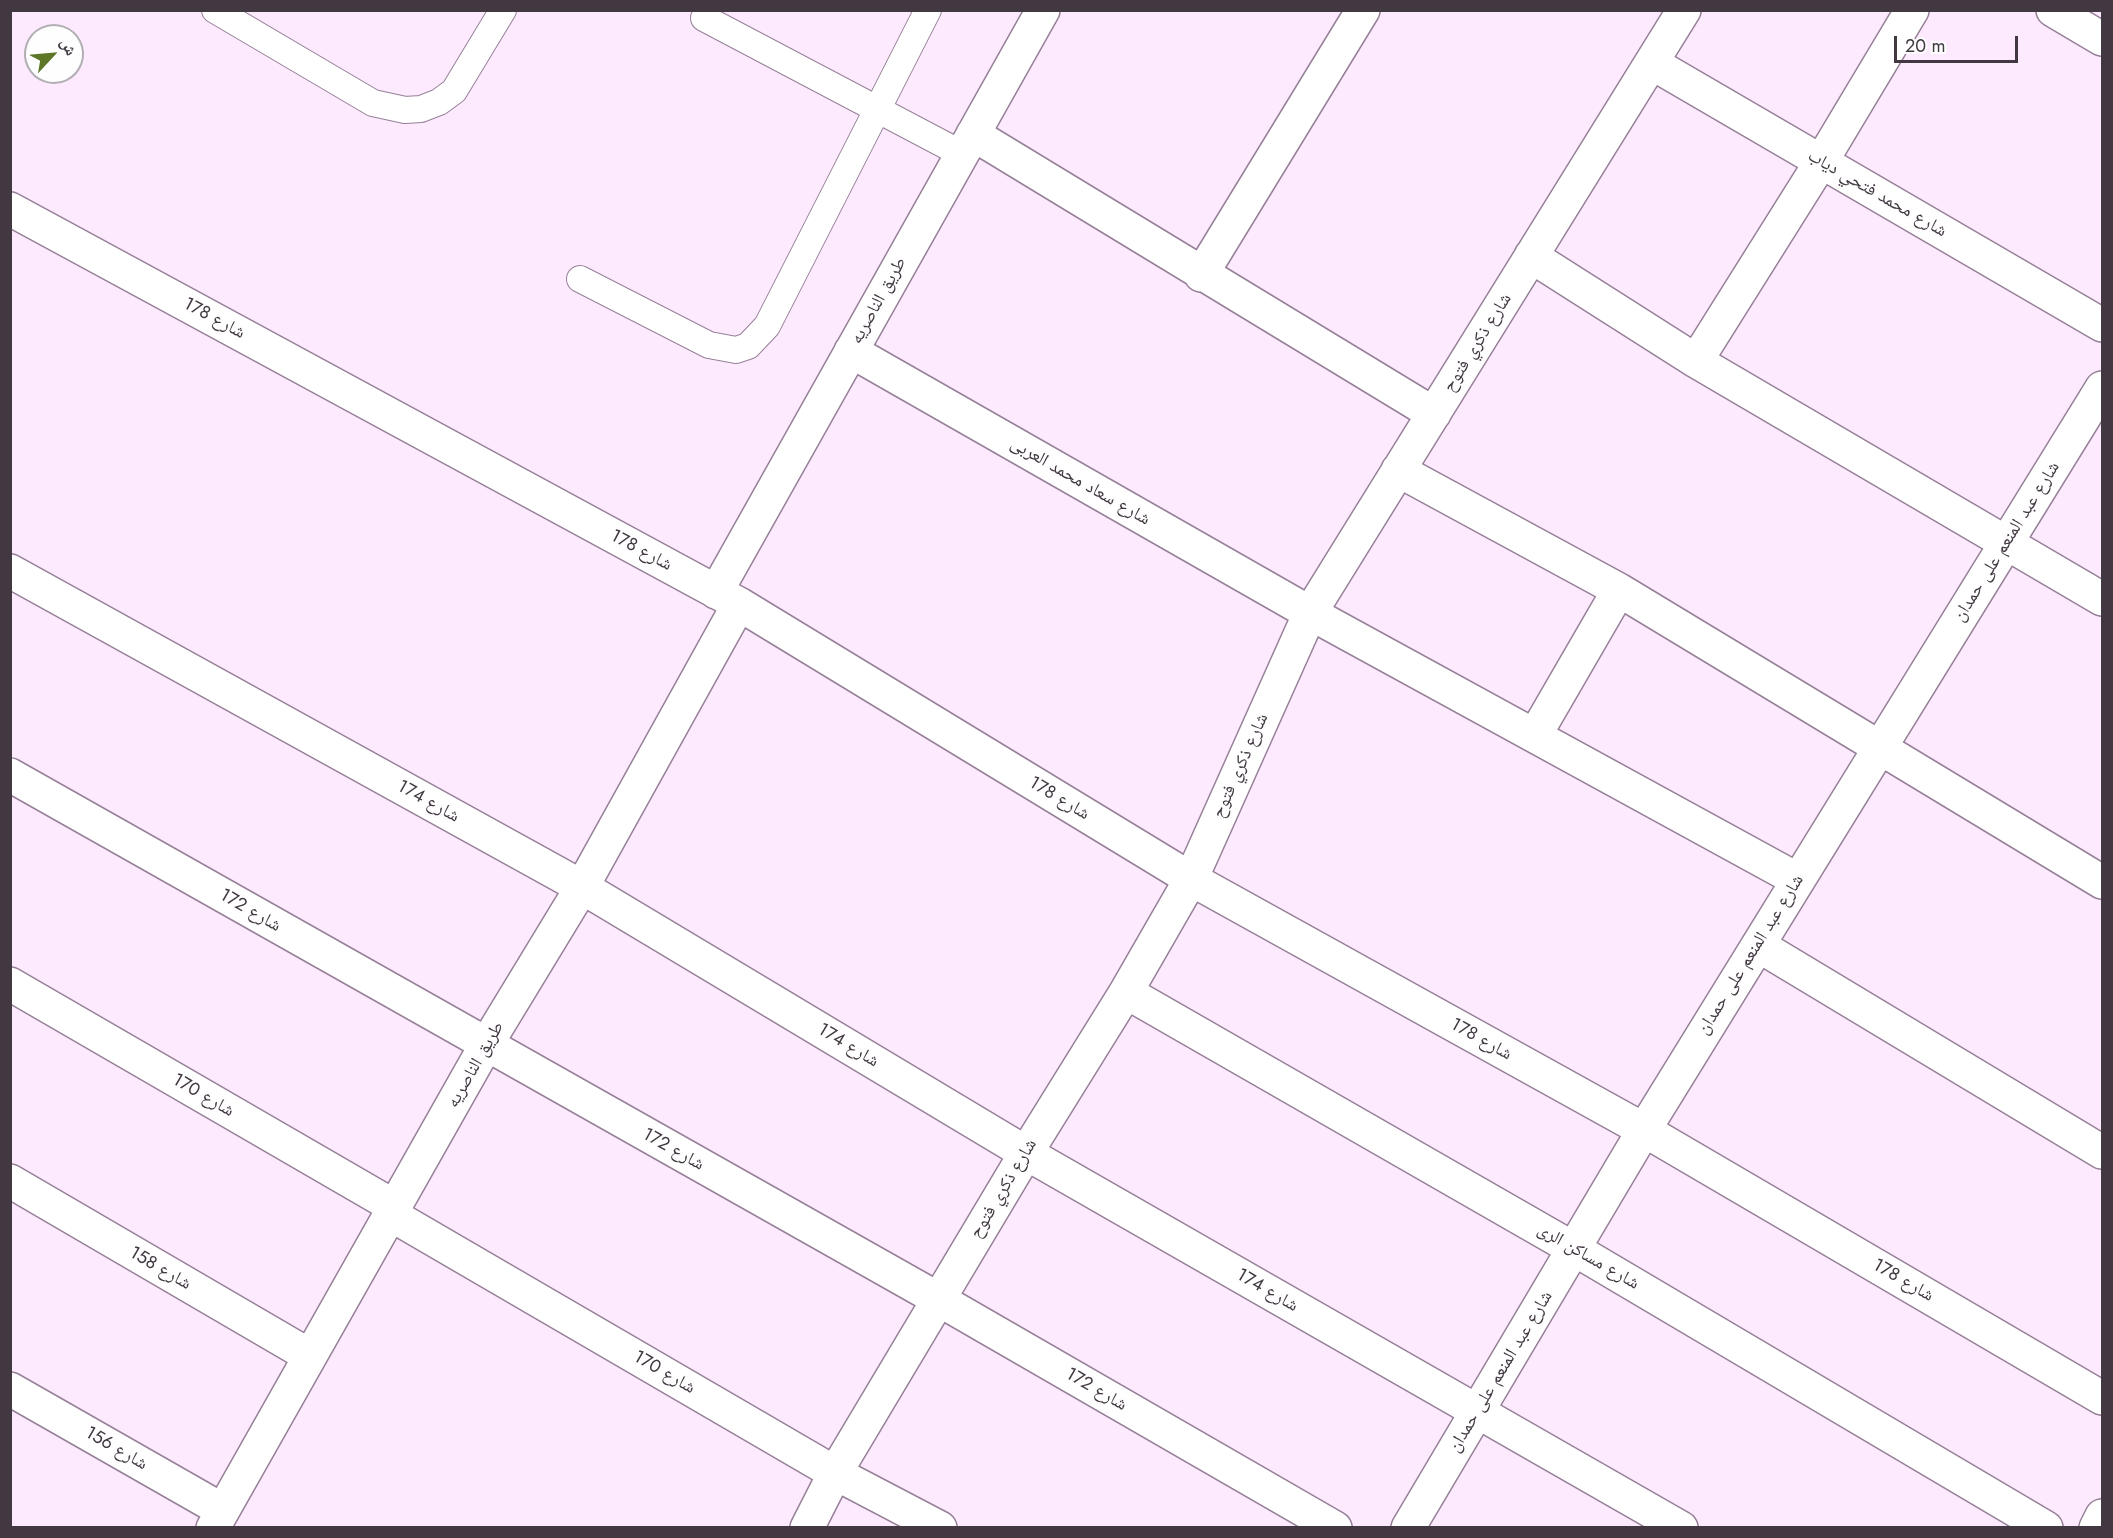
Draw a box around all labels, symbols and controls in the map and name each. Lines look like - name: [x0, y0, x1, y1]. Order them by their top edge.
- north arrow: [24, 24, 84, 84]
- scale bar: [1897, 24, 2022, 62]
- text: 20 m: [1905, 33, 1945, 59]
- text: ش: [55, 34, 83, 59]
- street label: شارع محمد فتحي دياب: [1804, 145, 1950, 243]
- street label: طريق الناصريه: [846, 254, 912, 348]
- street label: شارع ذكري فتوح: [1439, 290, 1517, 396]
- street label: شارع 178: [179, 294, 249, 344]
- street label: شارع سعاد محمد العربى: [1006, 433, 1154, 531]
- street label: شارع عبد المنعم على حمدان: [1949, 458, 2065, 626]
- street label: شارع 178: [606, 526, 676, 576]
- street label: شارع ذكري فتوح: [1208, 710, 1274, 822]
- street label: شارع 178: [1025, 772, 1093, 826]
- street label: شارع 174: [393, 776, 463, 828]
- street label: شارع عبد المنعم على حمدان: [1693, 871, 1809, 1039]
- street label: شارع 172: [215, 885, 285, 937]
- street label: شارع 178: [1446, 1014, 1516, 1066]
- street label: طريق الناصريه: [443, 1018, 509, 1112]
- street label: شارع 174: [813, 1019, 883, 1073]
- street label: شارع 170: [168, 1070, 238, 1122]
- street label: شارع 172: [638, 1124, 708, 1176]
- street label: شارع ذكري فتوح: [966, 1135, 1042, 1243]
- street label: شارع مساكن الرى: [1533, 1219, 1643, 1295]
- street label: شارع 158: [125, 1243, 195, 1295]
- street label: شارع 178: [1869, 1255, 1937, 1307]
- street label: شارع 174: [1232, 1265, 1302, 1317]
- street label: شارع عبد المنعم على حمدان: [1444, 1287, 1558, 1457]
- street label: شارع 170: [629, 1347, 699, 1399]
- street label: شارع 172: [1061, 1364, 1131, 1416]
- street label: شارع 156: [81, 1423, 151, 1475]

